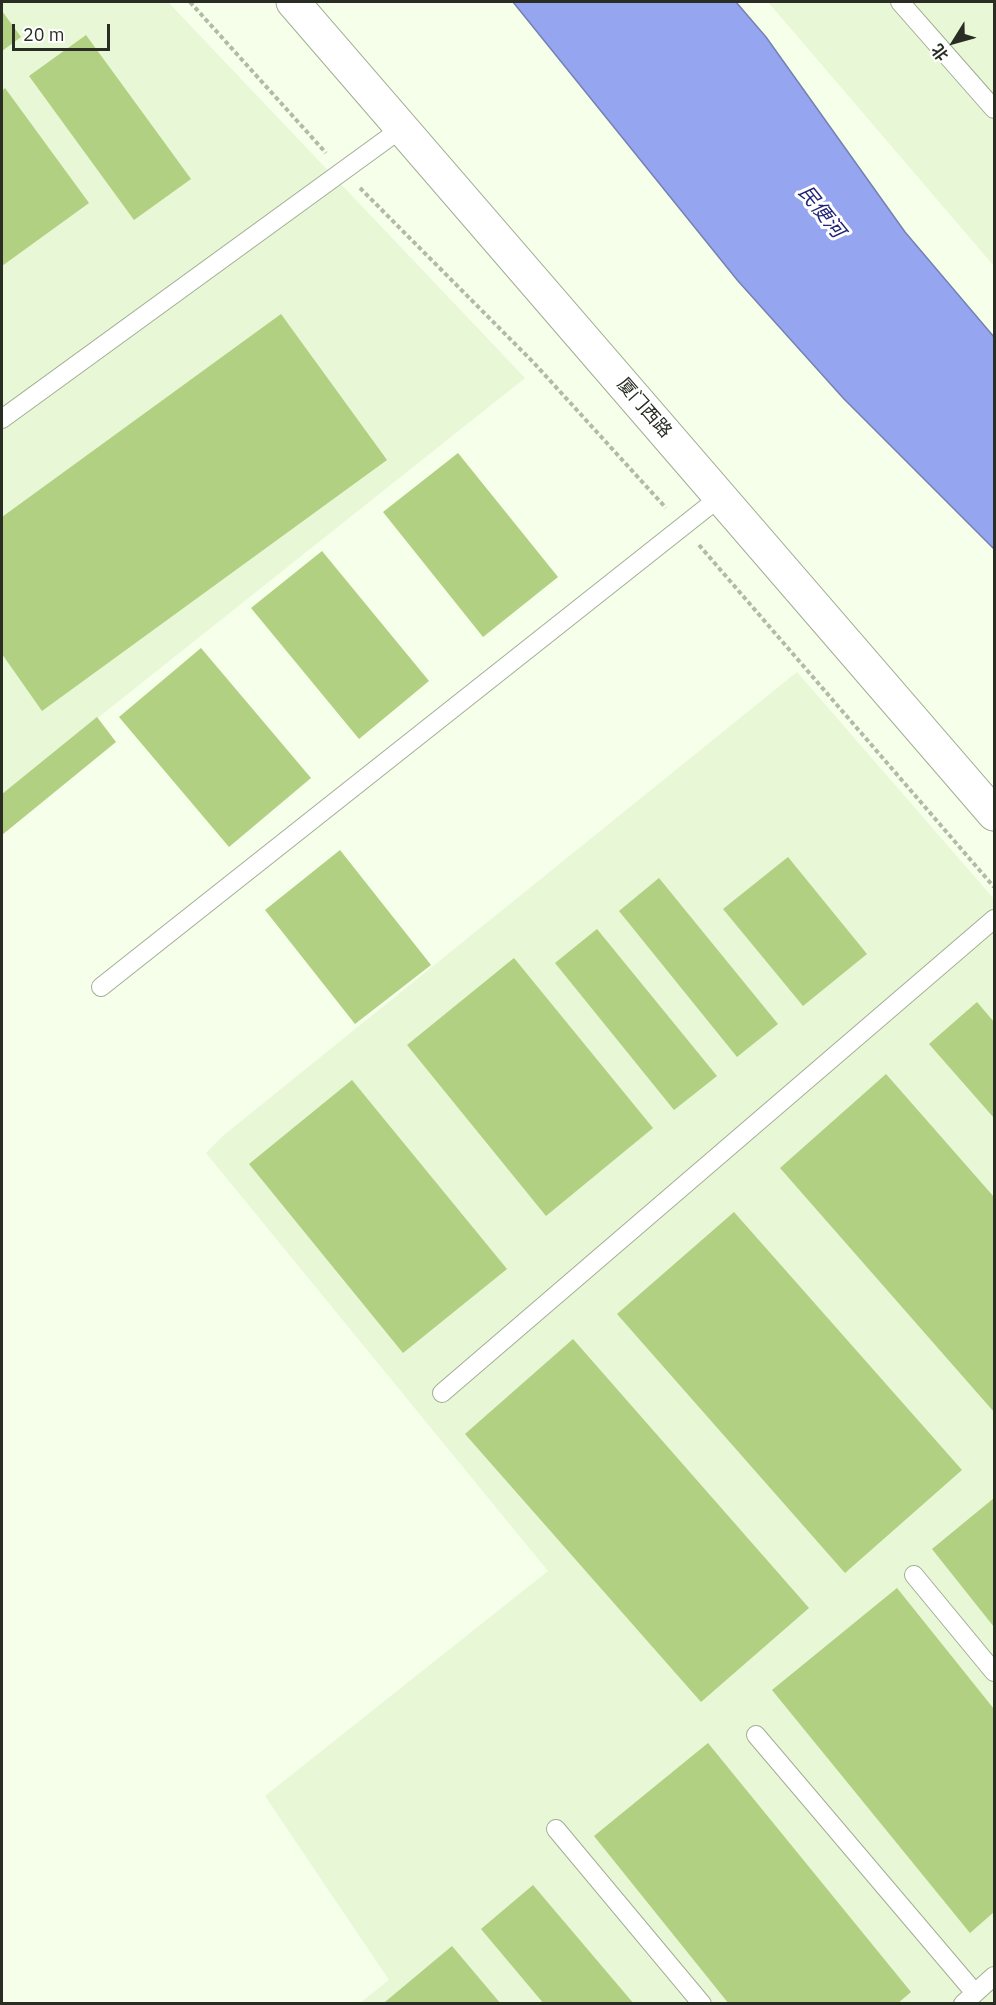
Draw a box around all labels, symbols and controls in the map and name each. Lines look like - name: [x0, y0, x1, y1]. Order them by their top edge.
- scale bar: [15, 12, 112, 50]
- north arrow: [924, 12, 984, 72]
- text: 20 m: [23, 23, 65, 46]
- text: 北: [927, 40, 952, 65]
- water label: 民便河: [793, 181, 849, 243]
- street label: 厦门西路: [612, 374, 676, 442]

